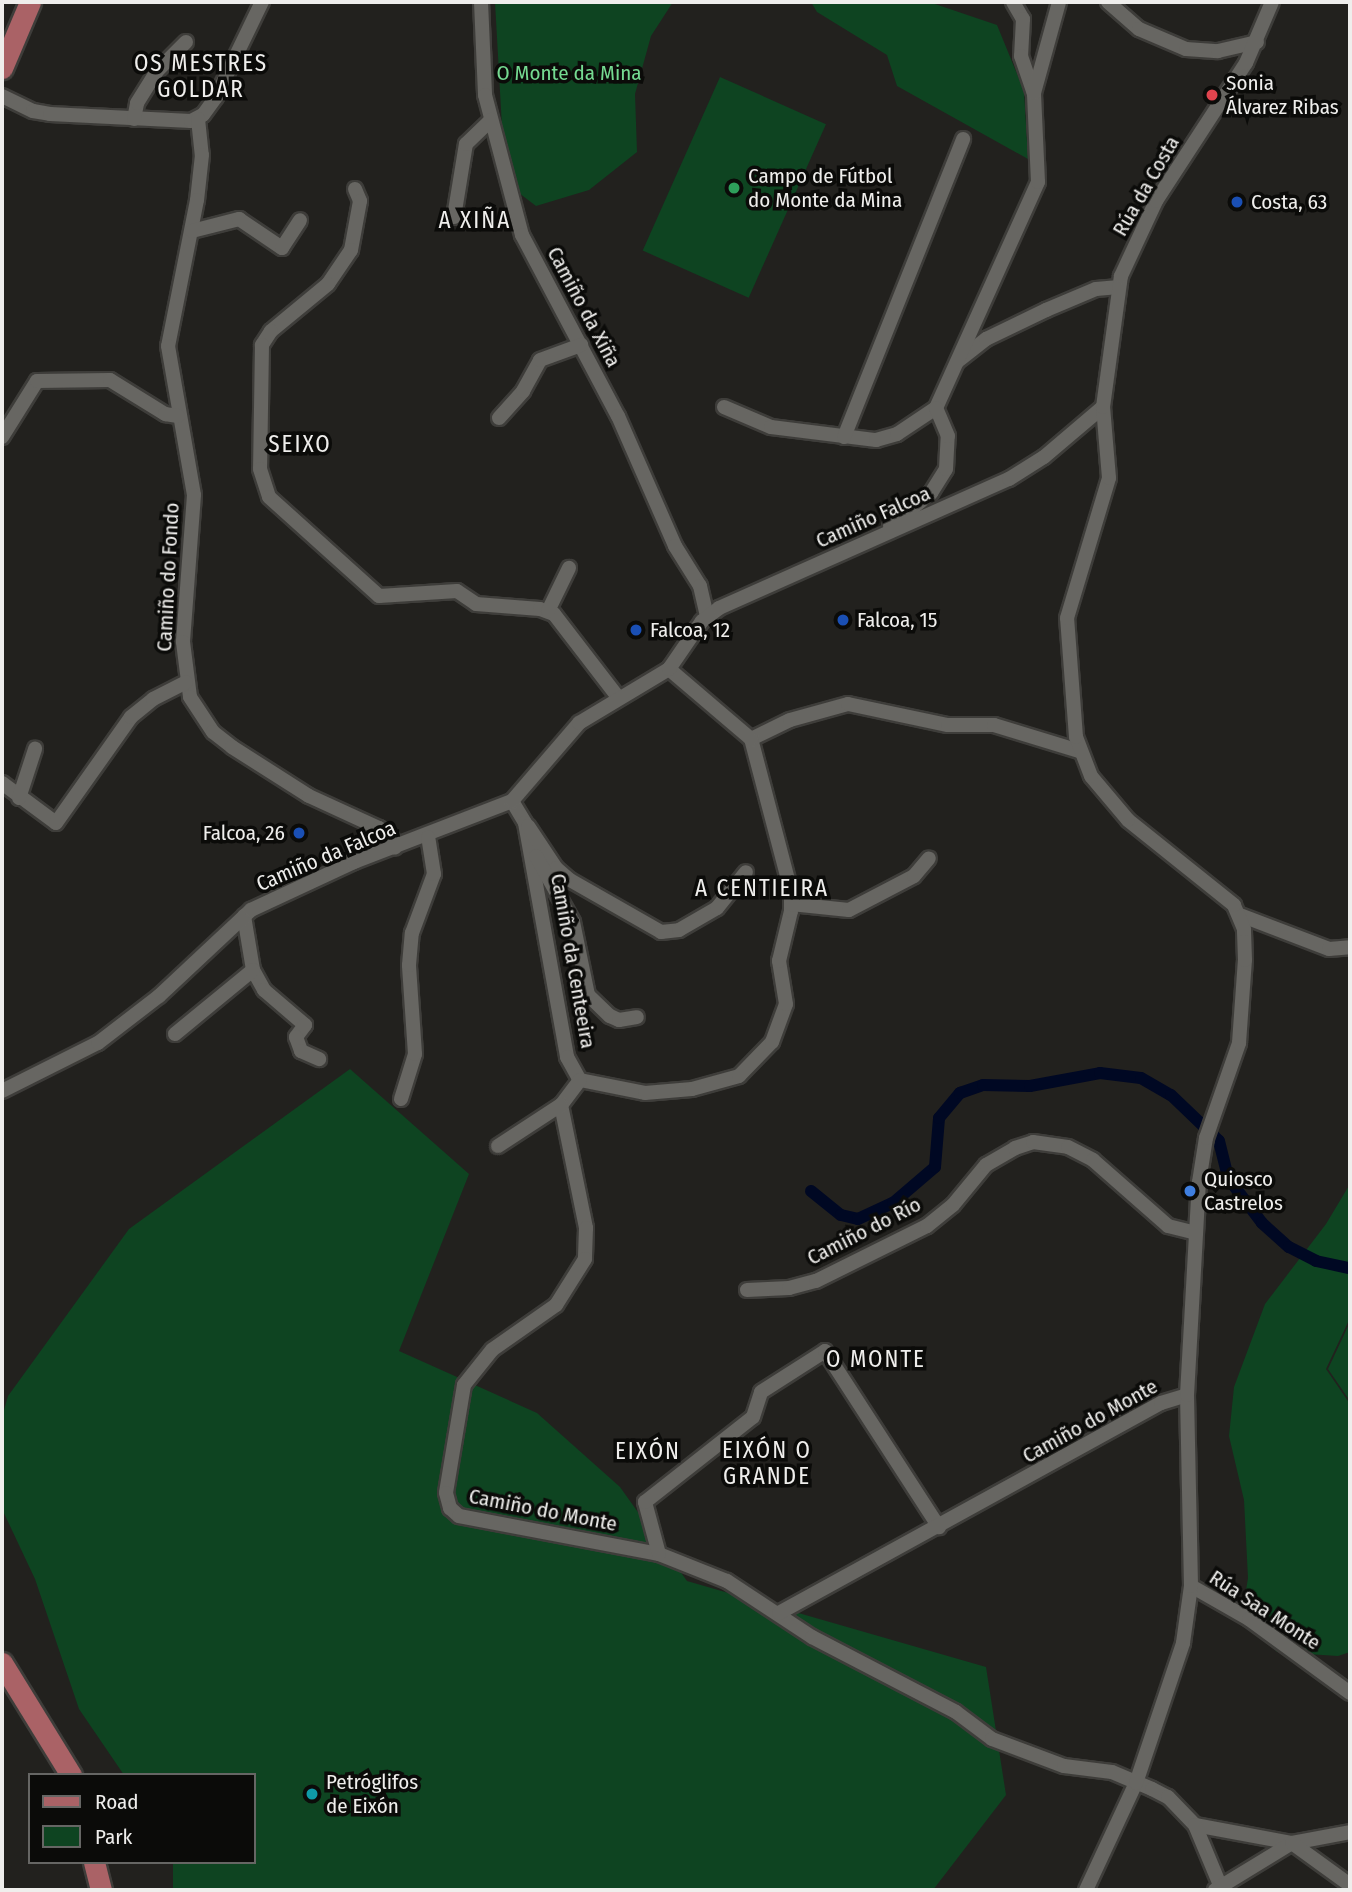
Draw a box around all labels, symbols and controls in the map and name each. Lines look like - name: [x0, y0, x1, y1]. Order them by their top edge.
- district label: OS MESTRES GOLDAR: [135, 49, 267, 103]
- park label: O Monte da Mina: [496, 60, 642, 86]
- place label: Sonia Álvarez Ribas: [1226, 70, 1339, 120]
- marker: Sonia Álvarez Ribas: [1204, 87, 1220, 103]
- street label: Rúa da Costa: [1107, 131, 1185, 241]
- place label: Campo de Fútbol do Monte da Mina: [748, 163, 902, 213]
- marker: Campo de Fútbol do Monte da Mina: [726, 180, 742, 196]
- place label: Costa, 63: [1251, 189, 1327, 215]
- marker: Costa, 63: [1229, 194, 1245, 210]
- district label: A XIÑA: [439, 206, 511, 234]
- street label: Camiño da Xiña: [542, 243, 626, 371]
- district label: SEIXO: [269, 430, 331, 458]
- street label: Camiño Falcoa: [812, 481, 934, 553]
- street label: Camiño do Fondo: [152, 502, 184, 652]
- place label: Falcoa, 15: [857, 607, 937, 633]
- marker: Falcoa, 15: [835, 612, 851, 628]
- place label: Falcoa, 12: [650, 617, 730, 643]
- marker: Falcoa, 12: [628, 622, 644, 638]
- street label: Camiño da Falcoa: [253, 815, 399, 897]
- place label: Falcoa, 26: [203, 820, 285, 846]
- marker: Falcoa, 26: [291, 825, 307, 841]
- street label: Camiño da Centeeira: [545, 872, 601, 1050]
- district label: A CENTIEIRA: [696, 874, 828, 902]
- place label: Quiosco Castrelos: [1204, 1166, 1283, 1216]
- marker: Quiosco Castrelos: [1182, 1183, 1198, 1199]
- street label: Camiño do Río: [803, 1192, 925, 1270]
- district label: O MONTE: [827, 1345, 925, 1373]
- street label: Camiño do Monte: [1018, 1374, 1162, 1468]
- district label: EIXÓN O GRANDE: [723, 1436, 811, 1490]
- district label: EIXÓN: [616, 1437, 680, 1465]
- street label: Camiño do Monte: [467, 1483, 619, 1537]
- street label: Rúa Saa Monte: [1205, 1565, 1325, 1655]
- place label: Petróglifos de Eixón: [326, 1769, 418, 1819]
- legend: [28, 1773, 256, 1864]
- marker: Petróglifos de Eixón: [304, 1786, 320, 1802]
- text: Road: [95, 1789, 139, 1815]
- text: Park: [95, 1824, 132, 1850]

